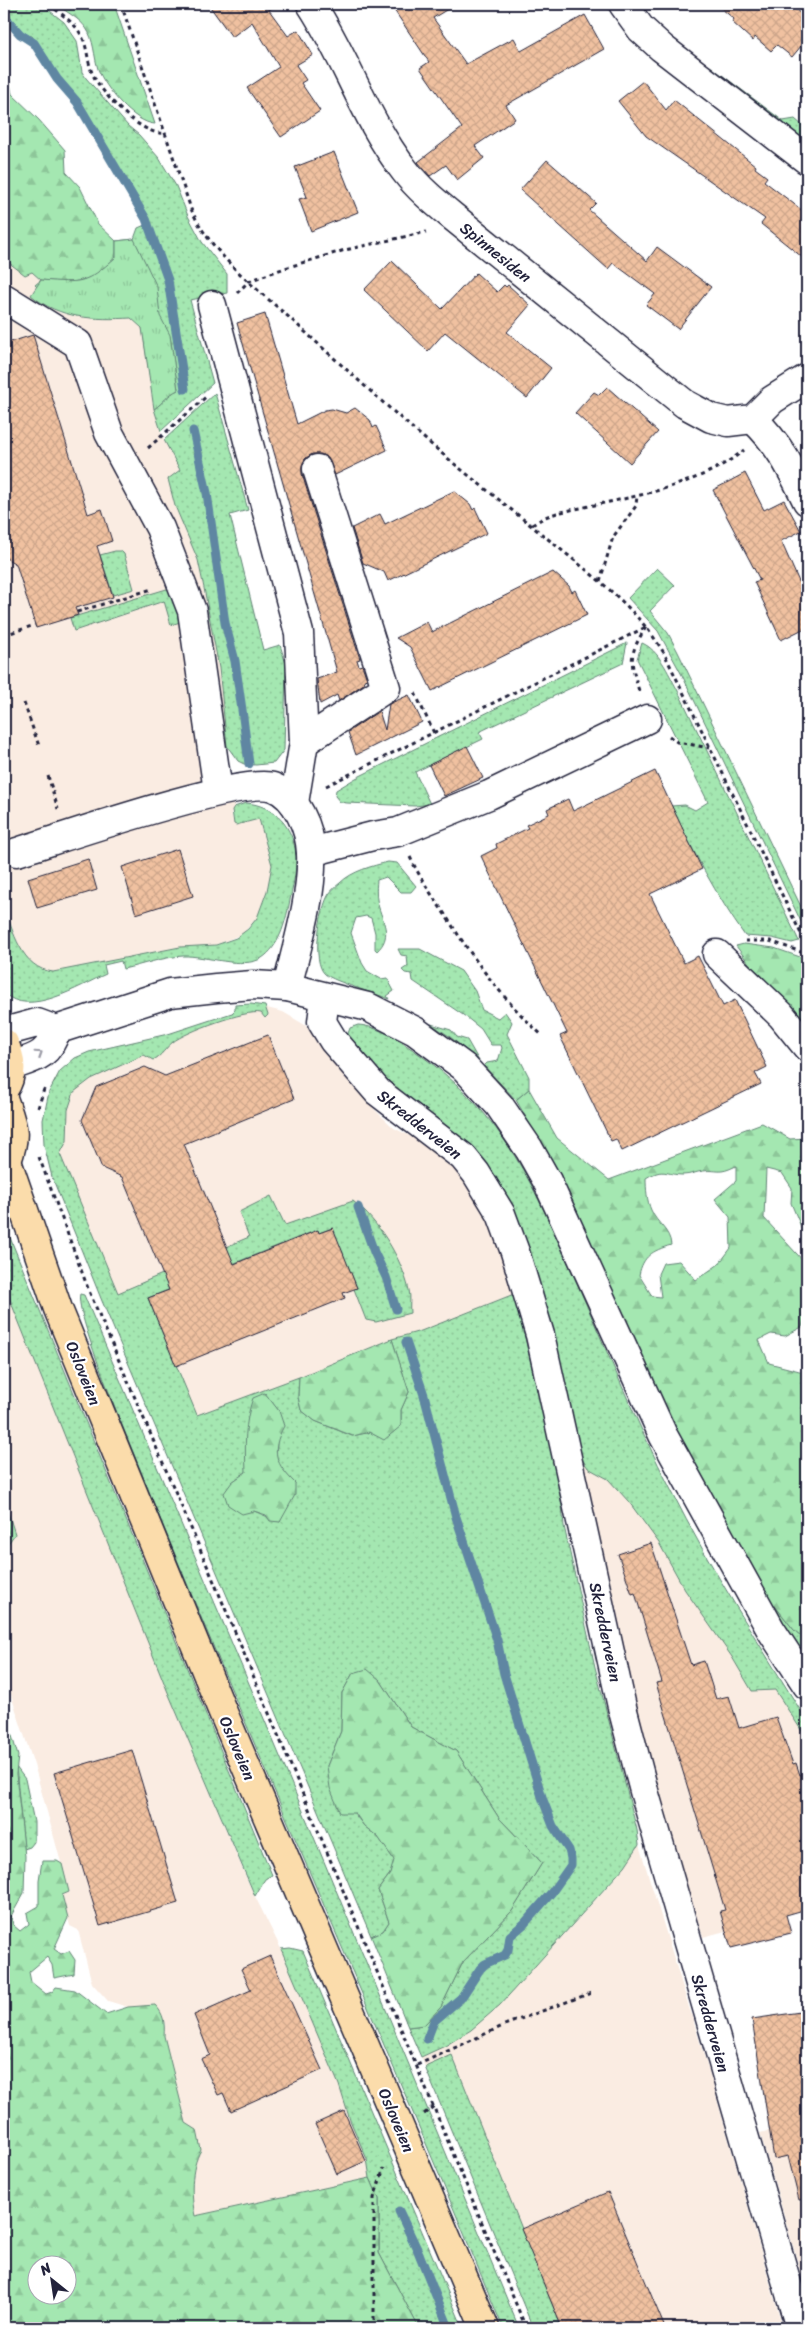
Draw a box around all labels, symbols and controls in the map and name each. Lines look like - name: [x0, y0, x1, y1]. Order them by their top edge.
- street label: Spinnesiden: [453, 214, 538, 291]
- one-way arrow: [34, 1051, 43, 1061]
- street label: Skredderveien: [371, 1082, 469, 1167]
- street label: Osloveien: [57, 1337, 110, 1410]
- street label: Skredderveien: [581, 1579, 630, 1685]
- street label: Osloveien: [211, 1712, 264, 1785]
- street label: Skredderveien: [683, 1970, 739, 2076]
- street label: Osloveien: [370, 2084, 423, 2157]
- north arrow: [28, 2254, 78, 2304]
- text: N: [34, 2256, 56, 2283]

